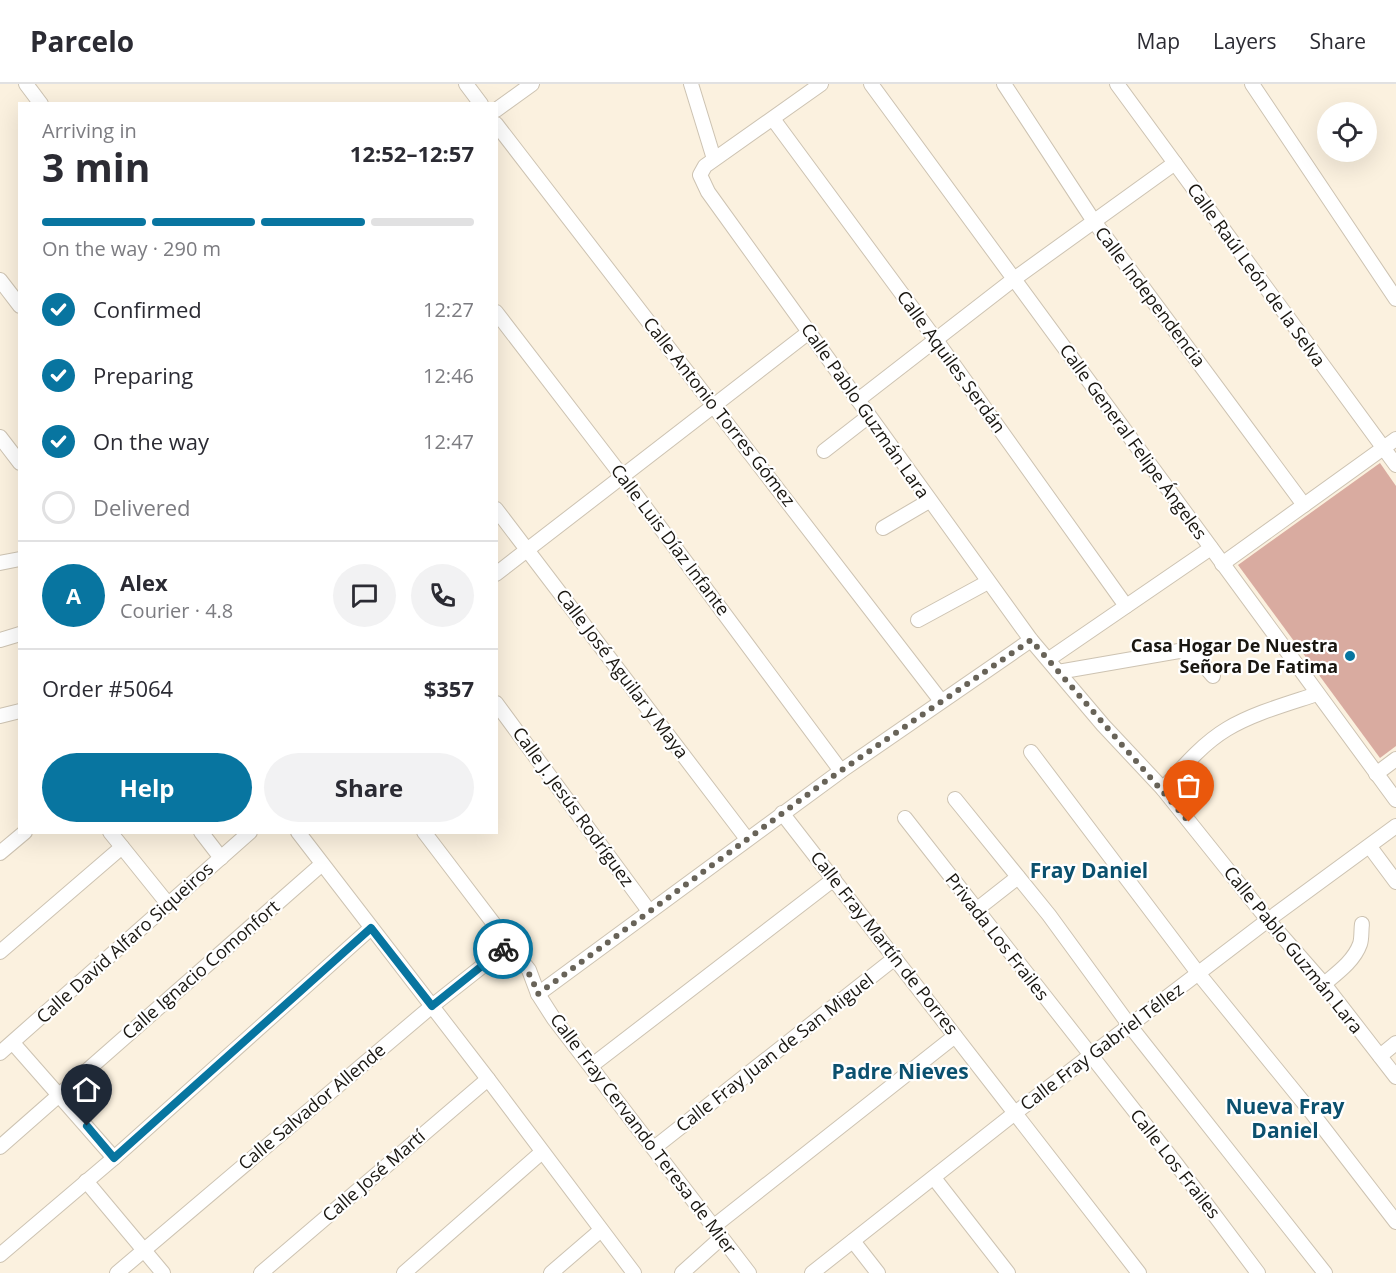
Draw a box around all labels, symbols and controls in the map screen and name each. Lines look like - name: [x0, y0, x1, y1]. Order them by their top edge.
- text: Parcelo: [30, 22, 134, 60]
- text: Map: [1137, 27, 1180, 55]
- text: Layers: [1213, 27, 1277, 55]
- text: Share: [1310, 27, 1366, 55]
- map controls: [1317, 102, 1377, 162]
- button: locate: [1317, 102, 1377, 162]
- text: Arriving in: [42, 117, 137, 144]
- text: 12:52–12:57: [350, 138, 474, 168]
- text: 3 min: [42, 140, 150, 193]
- street label: Calle Raúl León de la Selva: [1182, 178, 1332, 371]
- street label: Calle Independencia: [1090, 221, 1212, 371]
- text: On the way · 290 m: [42, 235, 221, 262]
- street label: Calle Aquiles Serdán: [892, 285, 1012, 437]
- icon: check: [42, 293, 75, 326]
- text: Confirmed: [93, 294, 202, 324]
- text: 12:27: [423, 296, 474, 323]
- street label: Calle Antonio Torres Gómez: [638, 312, 801, 511]
- street label: Calle Pablo Guzmán Lara: [796, 318, 936, 503]
- street label: Calle General Felipe Ángeles: [1055, 339, 1213, 544]
- icon: check: [42, 359, 75, 392]
- text: Preparing: [93, 360, 193, 390]
- text: 12:46: [423, 362, 474, 389]
- icon: check: [42, 425, 75, 458]
- text: On the way: [93, 426, 209, 456]
- text: 12:47: [423, 428, 474, 455]
- street label: Calle Luis Díaz Infante: [606, 459, 736, 620]
- text: Delivered: [93, 492, 191, 522]
- button: chat: [333, 564, 396, 627]
- button: phone: [411, 564, 474, 627]
- text: Alex: [120, 567, 168, 597]
- text: A: [66, 580, 81, 610]
- street label: Calle José Aguilar y Maya: [551, 584, 695, 763]
- text: Courier · 4.8: [120, 597, 233, 624]
- place label: Casa Hogar De Nuestra Señora De Fatima: [1131, 633, 1338, 678]
- marker: Casa Hogar De Nuestra Señora De Fatima: [1343, 649, 1357, 663]
- text: Order #5064: [42, 673, 173, 703]
- text: $357: [424, 673, 474, 703]
- street label: Calle J. Jesús Rodríguez: [508, 722, 640, 891]
- button: Help: [42, 753, 252, 822]
- button: Share: [264, 753, 474, 822]
- pin: [1163, 760, 1214, 822]
- icon: bag: [1172, 769, 1205, 802]
- street label: Calle Fray Martín de Porres: [806, 846, 964, 1039]
- street label: Calle David Alfaro Siqueiros: [31, 856, 218, 1028]
- district label: Fray Daniel: [1030, 856, 1148, 884]
- street label: Calle Pablo Guzmán Lara: [1219, 861, 1369, 1038]
- street label: Privada Los Frailes: [941, 868, 1055, 1005]
- street label: Calle Ignacio Comonfort: [117, 894, 284, 1044]
- courier: [473, 919, 533, 979]
- icon: bike: [487, 933, 520, 966]
- street label: Calle Fray Juan de San Miguel: [671, 967, 878, 1137]
- street label: Calle Fray Gabriel Téllez: [1015, 977, 1188, 1116]
- street label: Calle Fray Cervando Teresa de Mier: [545, 1008, 743, 1259]
- street label: Calle Salvador Allende: [233, 1038, 390, 1175]
- district label: Padre Nieves: [831, 1057, 969, 1085]
- pin: [61, 1064, 112, 1126]
- icon: home: [70, 1073, 103, 1106]
- district label: Nueva Fray Daniel: [1225, 1092, 1345, 1144]
- street label: Calle Los Frailes: [1125, 1104, 1226, 1223]
- street label: Calle José Martí: [317, 1124, 430, 1227]

